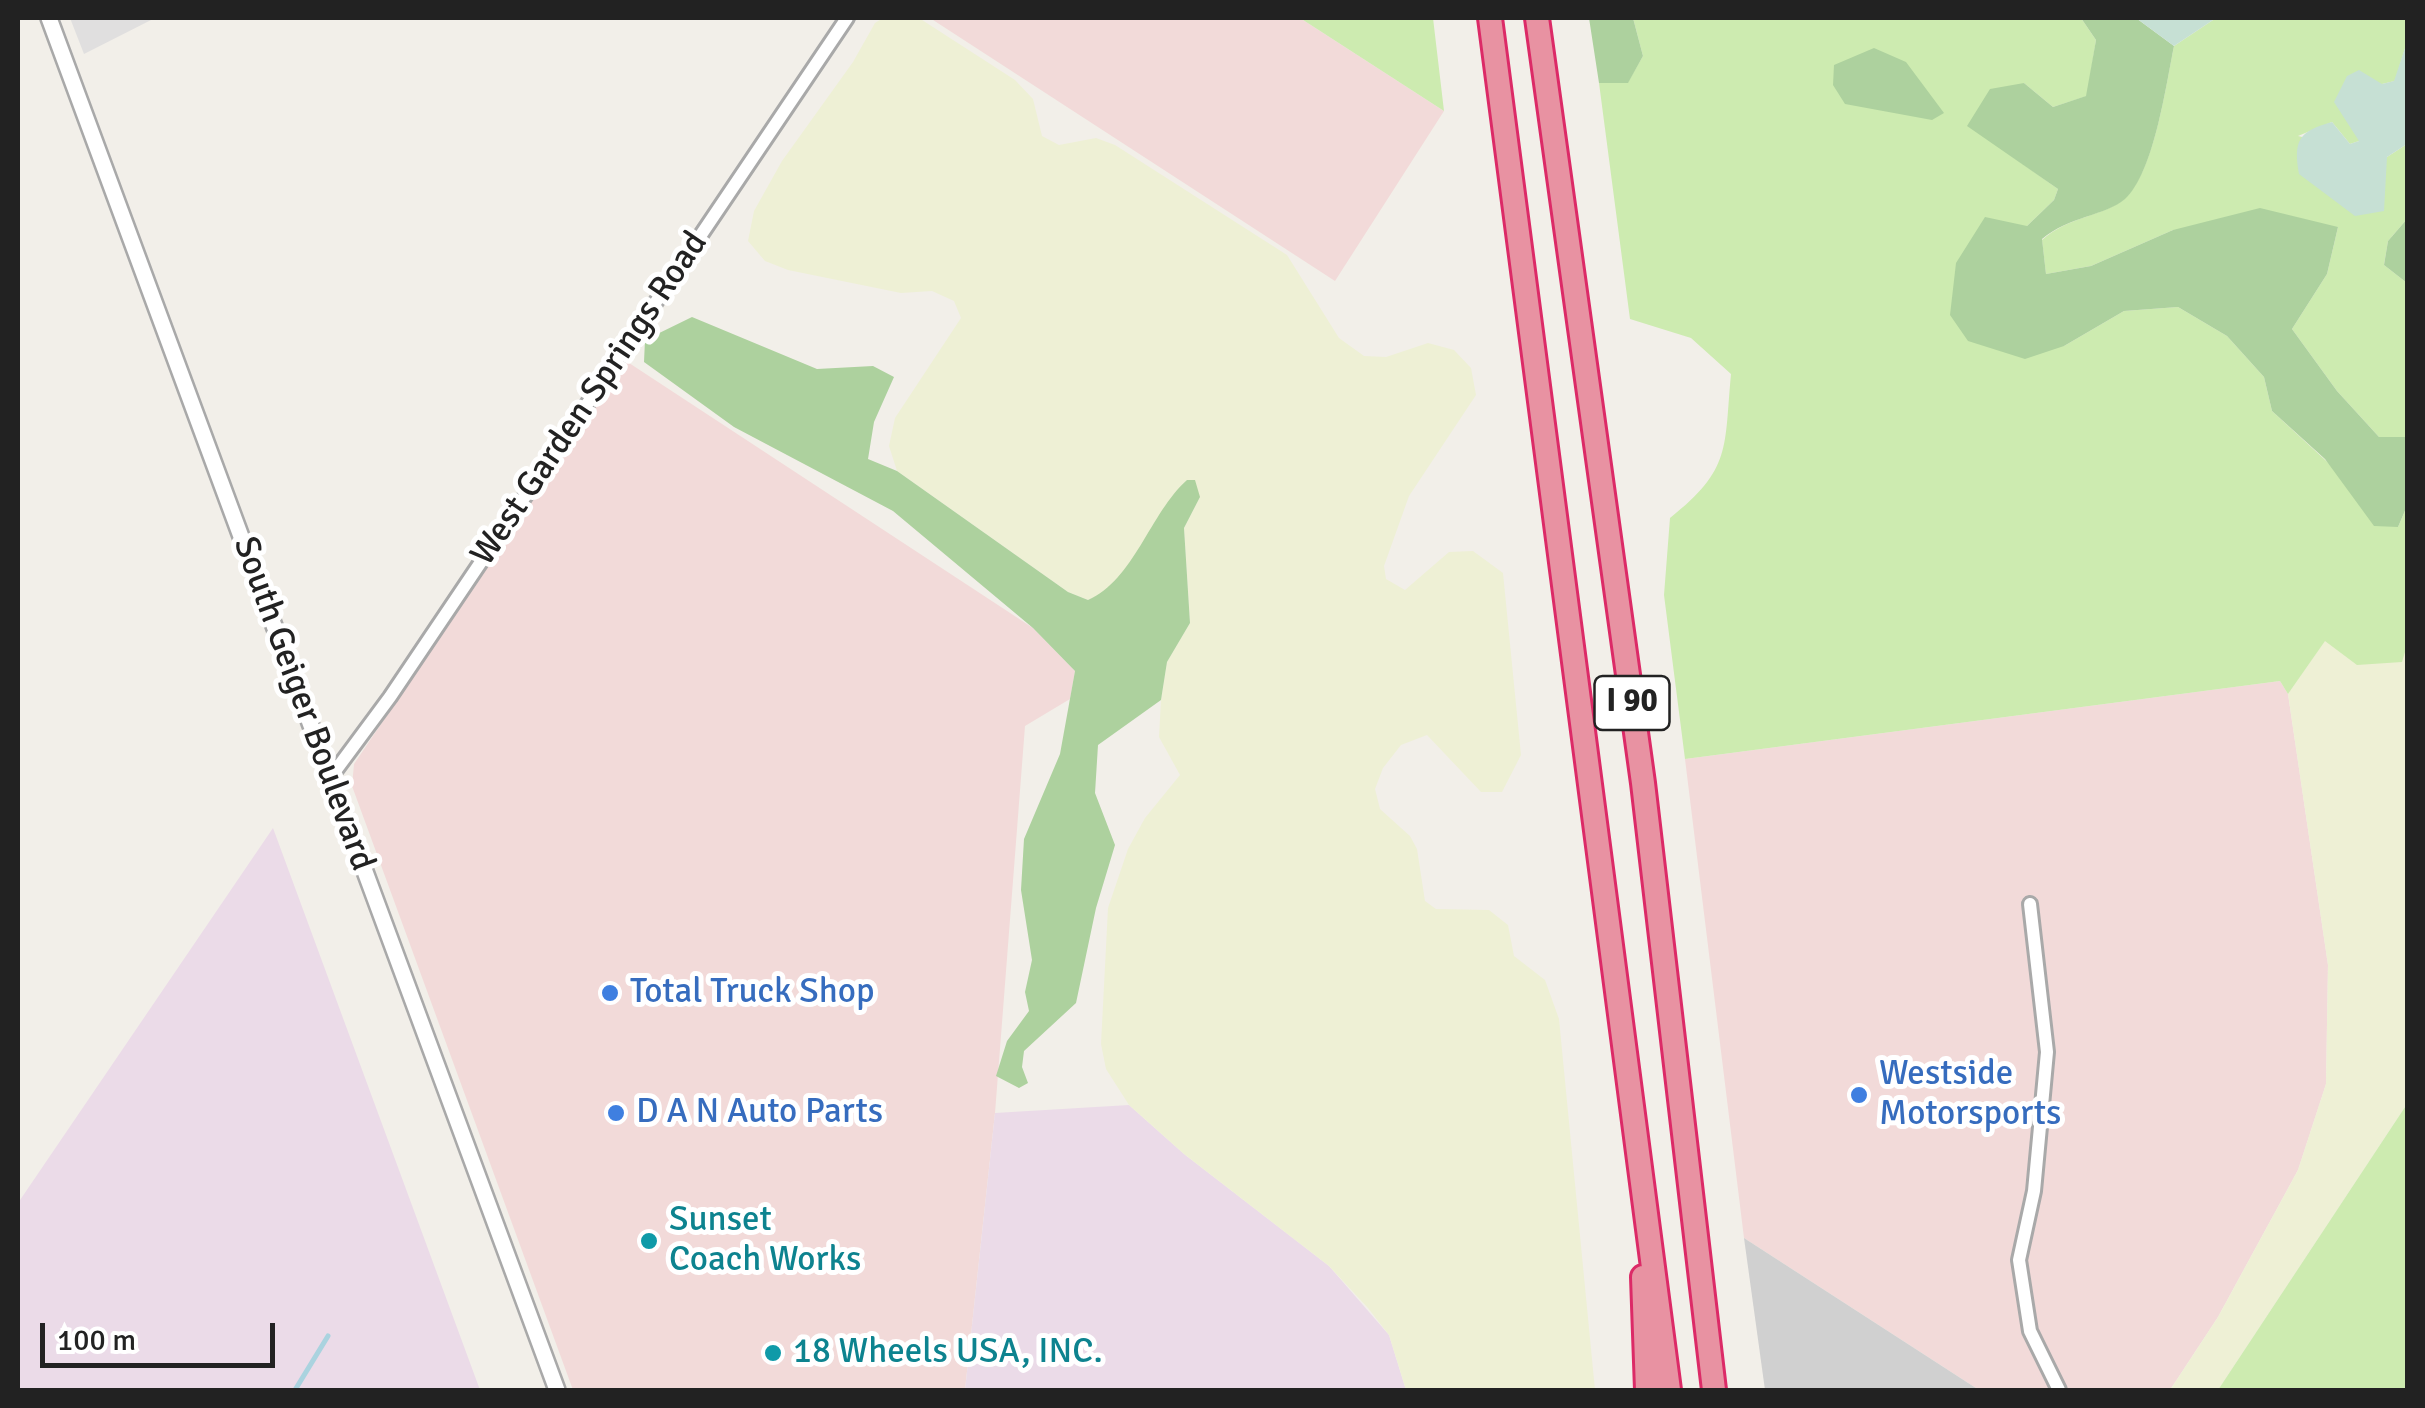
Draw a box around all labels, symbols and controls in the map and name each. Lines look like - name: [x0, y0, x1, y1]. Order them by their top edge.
- street label: West Garden Springs Road: [463, 224, 717, 574]
- street label: South Geiger Boulevard: [223, 531, 383, 877]
- road number: I 90: [1594, 676, 1670, 730]
- place label: Total Truck Shop: [630, 972, 875, 1014]
- marker: Total Truck Shop: [599, 982, 621, 1004]
- place label: Westside Motorsports: [1879, 1054, 2061, 1136]
- marker: Westside Motorsports: [1848, 1084, 1870, 1106]
- place label: D A N Auto Parts: [636, 1092, 883, 1134]
- marker: D A N Auto Parts: [605, 1102, 627, 1124]
- place label: Sunset Coach Works: [669, 1200, 861, 1282]
- marker: Sunset Coach Works: [638, 1230, 660, 1252]
- scale bar: [45, 1303, 280, 1365]
- text: 100 m: [57, 1322, 136, 1359]
- place label: 18 Wheels USA, INC.: [793, 1332, 1103, 1374]
- marker: 18 Wheels USA, INC.: [762, 1342, 784, 1364]

